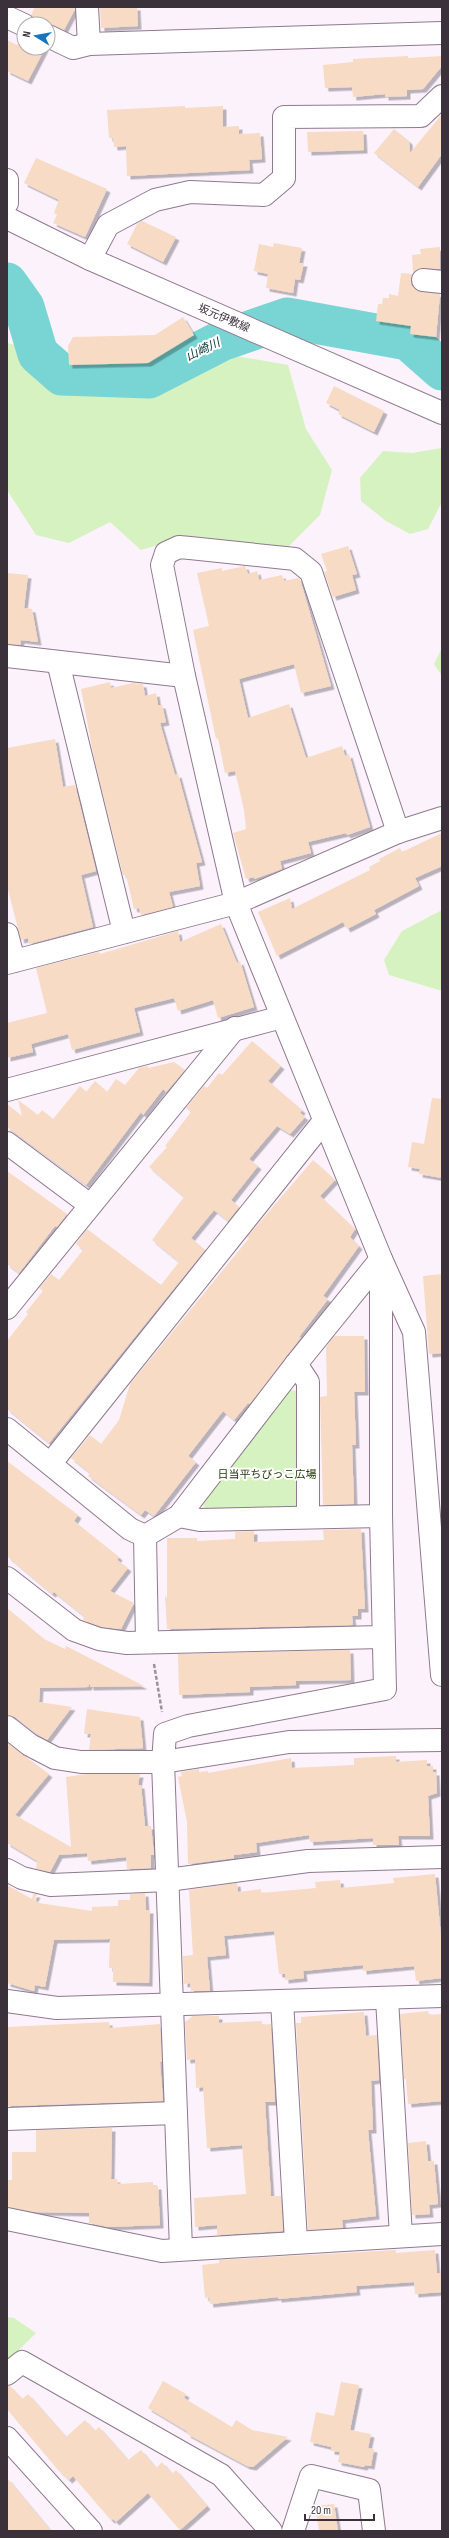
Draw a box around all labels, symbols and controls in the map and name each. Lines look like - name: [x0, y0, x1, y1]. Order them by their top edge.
- north arrow: [16, 16, 56, 56]
- text: N: [20, 30, 34, 38]
- street label: 坂元伊敷線: [196, 301, 252, 335]
- water label: 山崎川: [184, 334, 224, 365]
- park label: 日当平ちびっこ広場: [218, 1468, 317, 1481]
- scale bar: [305, 2496, 374, 2522]
- text: 20 m: [311, 2503, 331, 2518]

